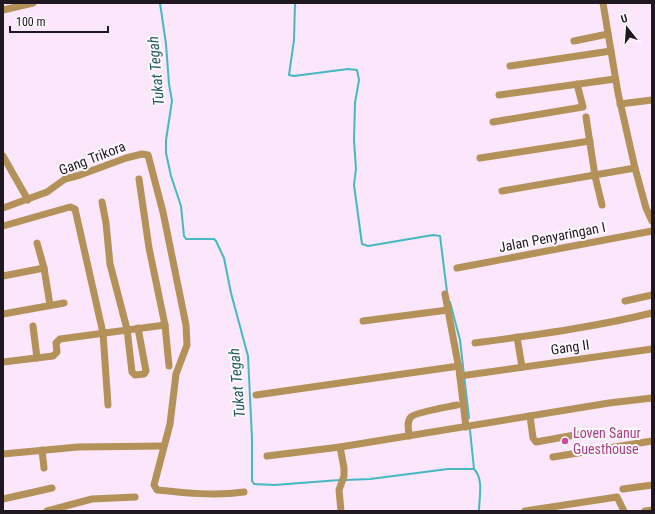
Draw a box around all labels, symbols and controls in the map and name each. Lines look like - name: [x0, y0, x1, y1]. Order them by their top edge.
- scale bar: [10, 8, 108, 34]
- north arrow: [607, 8, 647, 48]
- text: U: [619, 12, 629, 26]
- text: 100 m: [16, 15, 46, 29]
- water label: Tukat Tegah: [144, 35, 168, 107]
- street label: Gang Trikora: [57, 138, 127, 178]
- street label: Jalan Penyaringan I: [497, 219, 607, 255]
- street label: Gang II: [550, 336, 590, 358]
- water label: Tukat Tegah: [225, 347, 249, 419]
- place label: Loven Sanur Guesthouse: [573, 425, 641, 457]
- marker: Loven Sanur Guesthouse: [560, 436, 570, 446]

